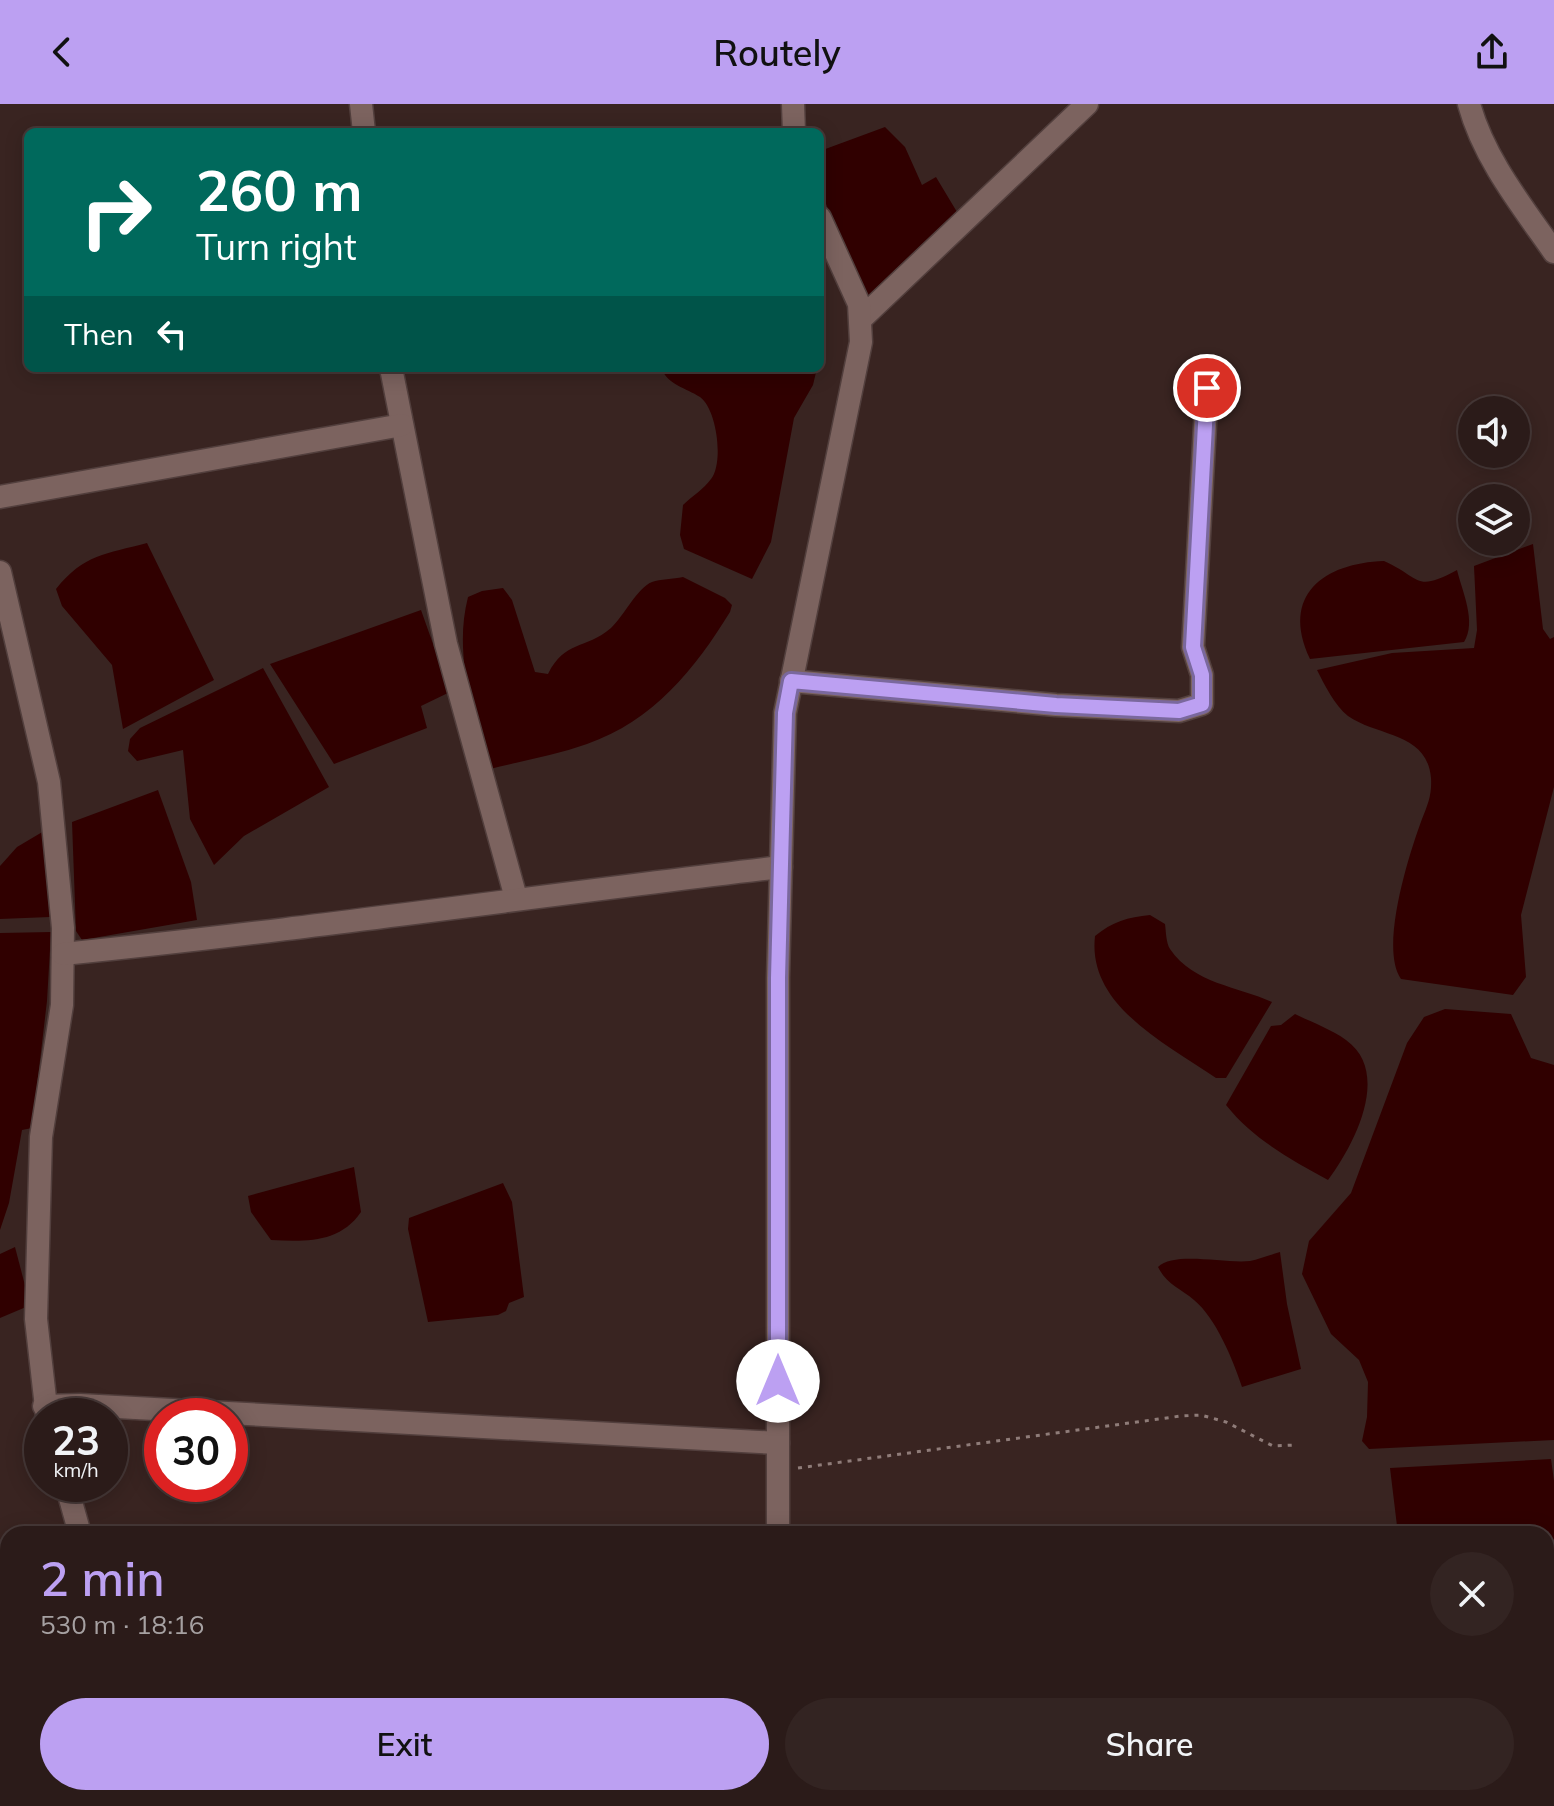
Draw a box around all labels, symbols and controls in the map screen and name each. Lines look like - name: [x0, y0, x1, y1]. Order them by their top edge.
- icon: back: [40, 30, 84, 74]
- text: Routely: [713, 30, 841, 75]
- icon: share: [1470, 30, 1514, 74]
- text: 260 m: [196, 155, 363, 225]
- icon: right: [64, 160, 168, 264]
- text: Turn right: [196, 224, 357, 269]
- icon: left: [150, 312, 194, 356]
- text: Then: [64, 315, 134, 353]
- pin: [1173, 354, 1241, 422]
- icon: arrive: [1185, 366, 1229, 410]
- map controls: [1458, 396, 1530, 556]
- button: sound: [1458, 396, 1530, 468]
- button: layers: [1458, 484, 1530, 556]
- position arrow: [736, 1339, 820, 1423]
- speed limit sign: 30: [144, 1398, 248, 1502]
- text: 23: [52, 1415, 100, 1465]
- text: km/h: [53, 1457, 99, 1482]
- text: 2 min: [40, 1548, 165, 1608]
- button: close: [1430, 1552, 1514, 1636]
- text: 530 m · 18:16: [40, 1608, 204, 1641]
- button: Exit: [40, 1698, 769, 1790]
- button: Share: [785, 1698, 1514, 1790]

